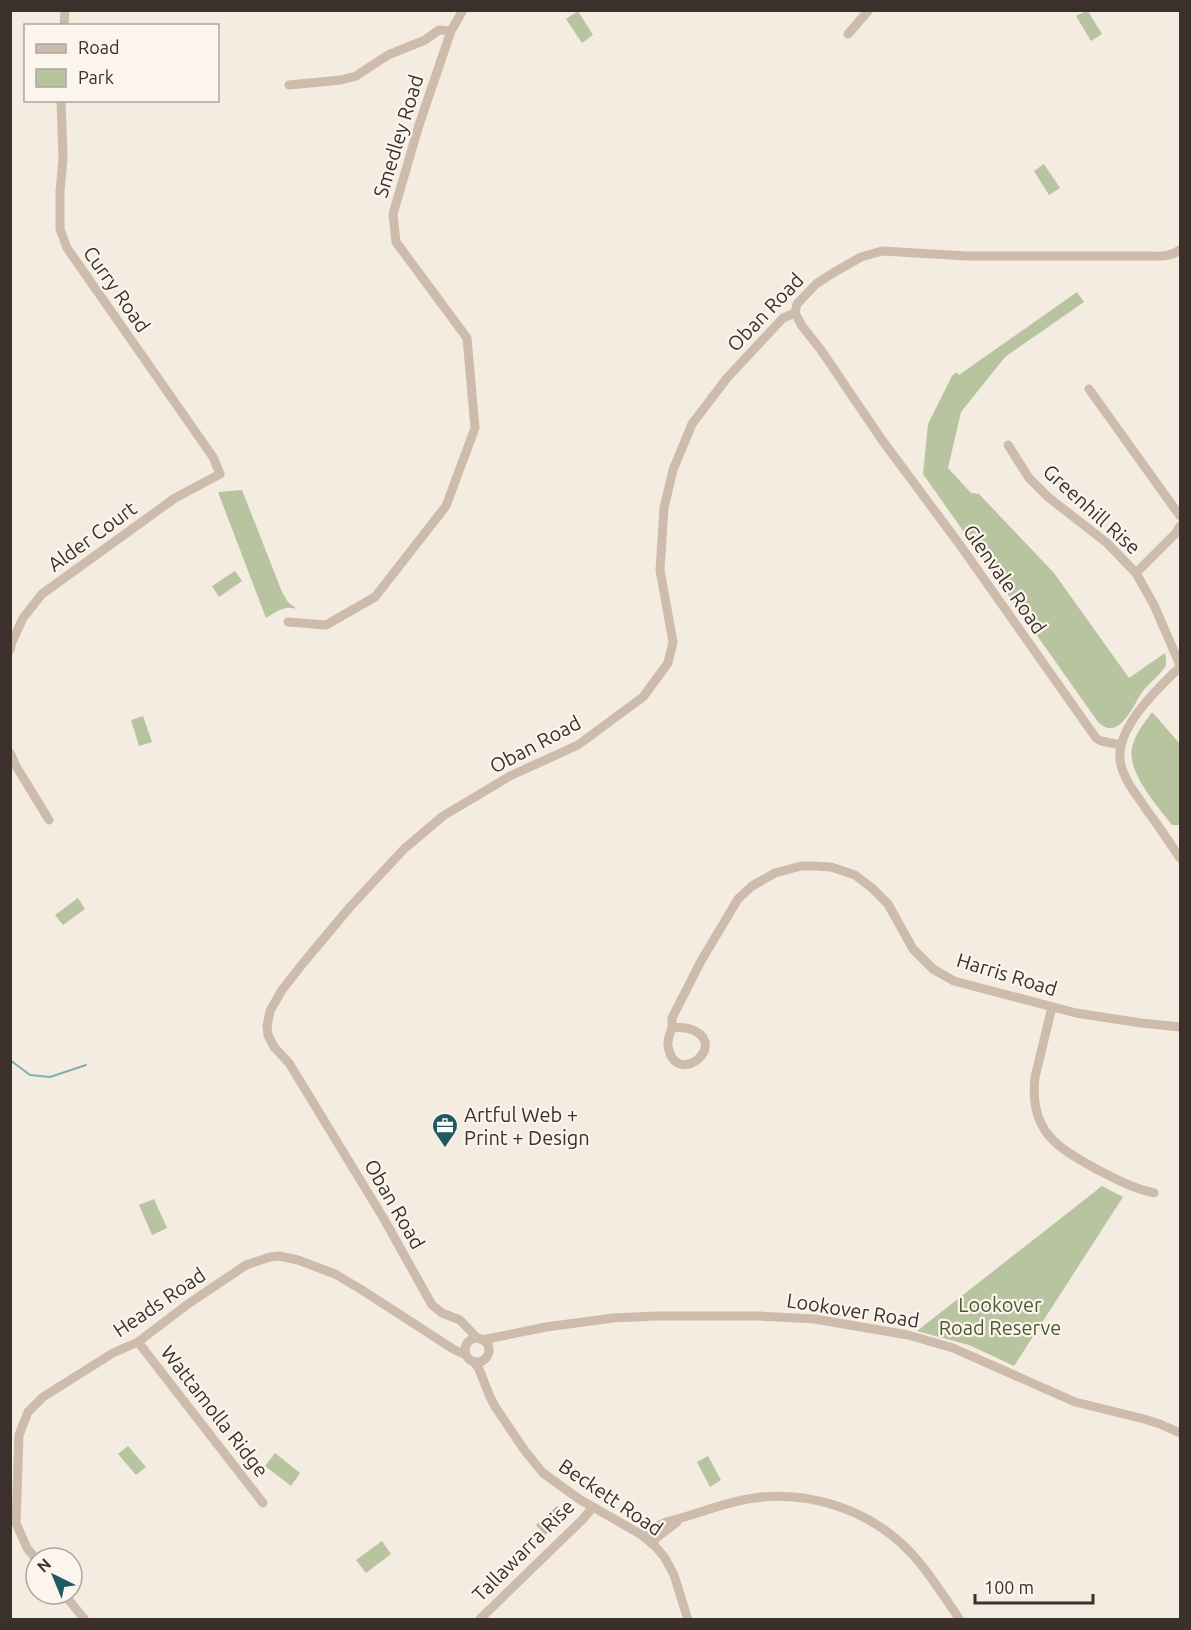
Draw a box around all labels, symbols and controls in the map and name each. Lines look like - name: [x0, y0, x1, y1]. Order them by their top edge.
- legend: [24, 24, 219, 102]
- text: Road: [78, 37, 120, 57]
- text: Park: [78, 67, 114, 87]
- street label: Smedley Road: [368, 72, 428, 200]
- street label: Curry Road: [79, 242, 155, 336]
- street label: Oban Road: [722, 268, 808, 356]
- street label: Greenhill Rise: [1039, 459, 1145, 559]
- street label: Alder Court: [43, 496, 141, 576]
- street label: Glenvale Road: [959, 520, 1051, 638]
- street label: Oban Road: [486, 710, 584, 778]
- street label: Harris Road: [954, 948, 1060, 1000]
- place label: Artful Web + Print + Design: [464, 1103, 590, 1149]
- office icon: Artful Web + Print + Design: [430, 1111, 460, 1149]
- street label: Oban Road: [360, 1155, 430, 1253]
- street label: Heads Road: [108, 1263, 210, 1341]
- street label: Lookover Road: [785, 1288, 921, 1332]
- park label: Lookover Road Reserve: [939, 1293, 1061, 1339]
- street label: Wattamolla Ridge: [157, 1341, 273, 1481]
- street label: Beckett Road: [555, 1454, 667, 1540]
- street label: Tallawarra Rise: [467, 1494, 579, 1606]
- north arrow: [24, 1546, 84, 1606]
- text: N: [33, 1554, 54, 1576]
- scale bar: [975, 1567, 1094, 1605]
- text: 100 m: [984, 1577, 1034, 1597]

